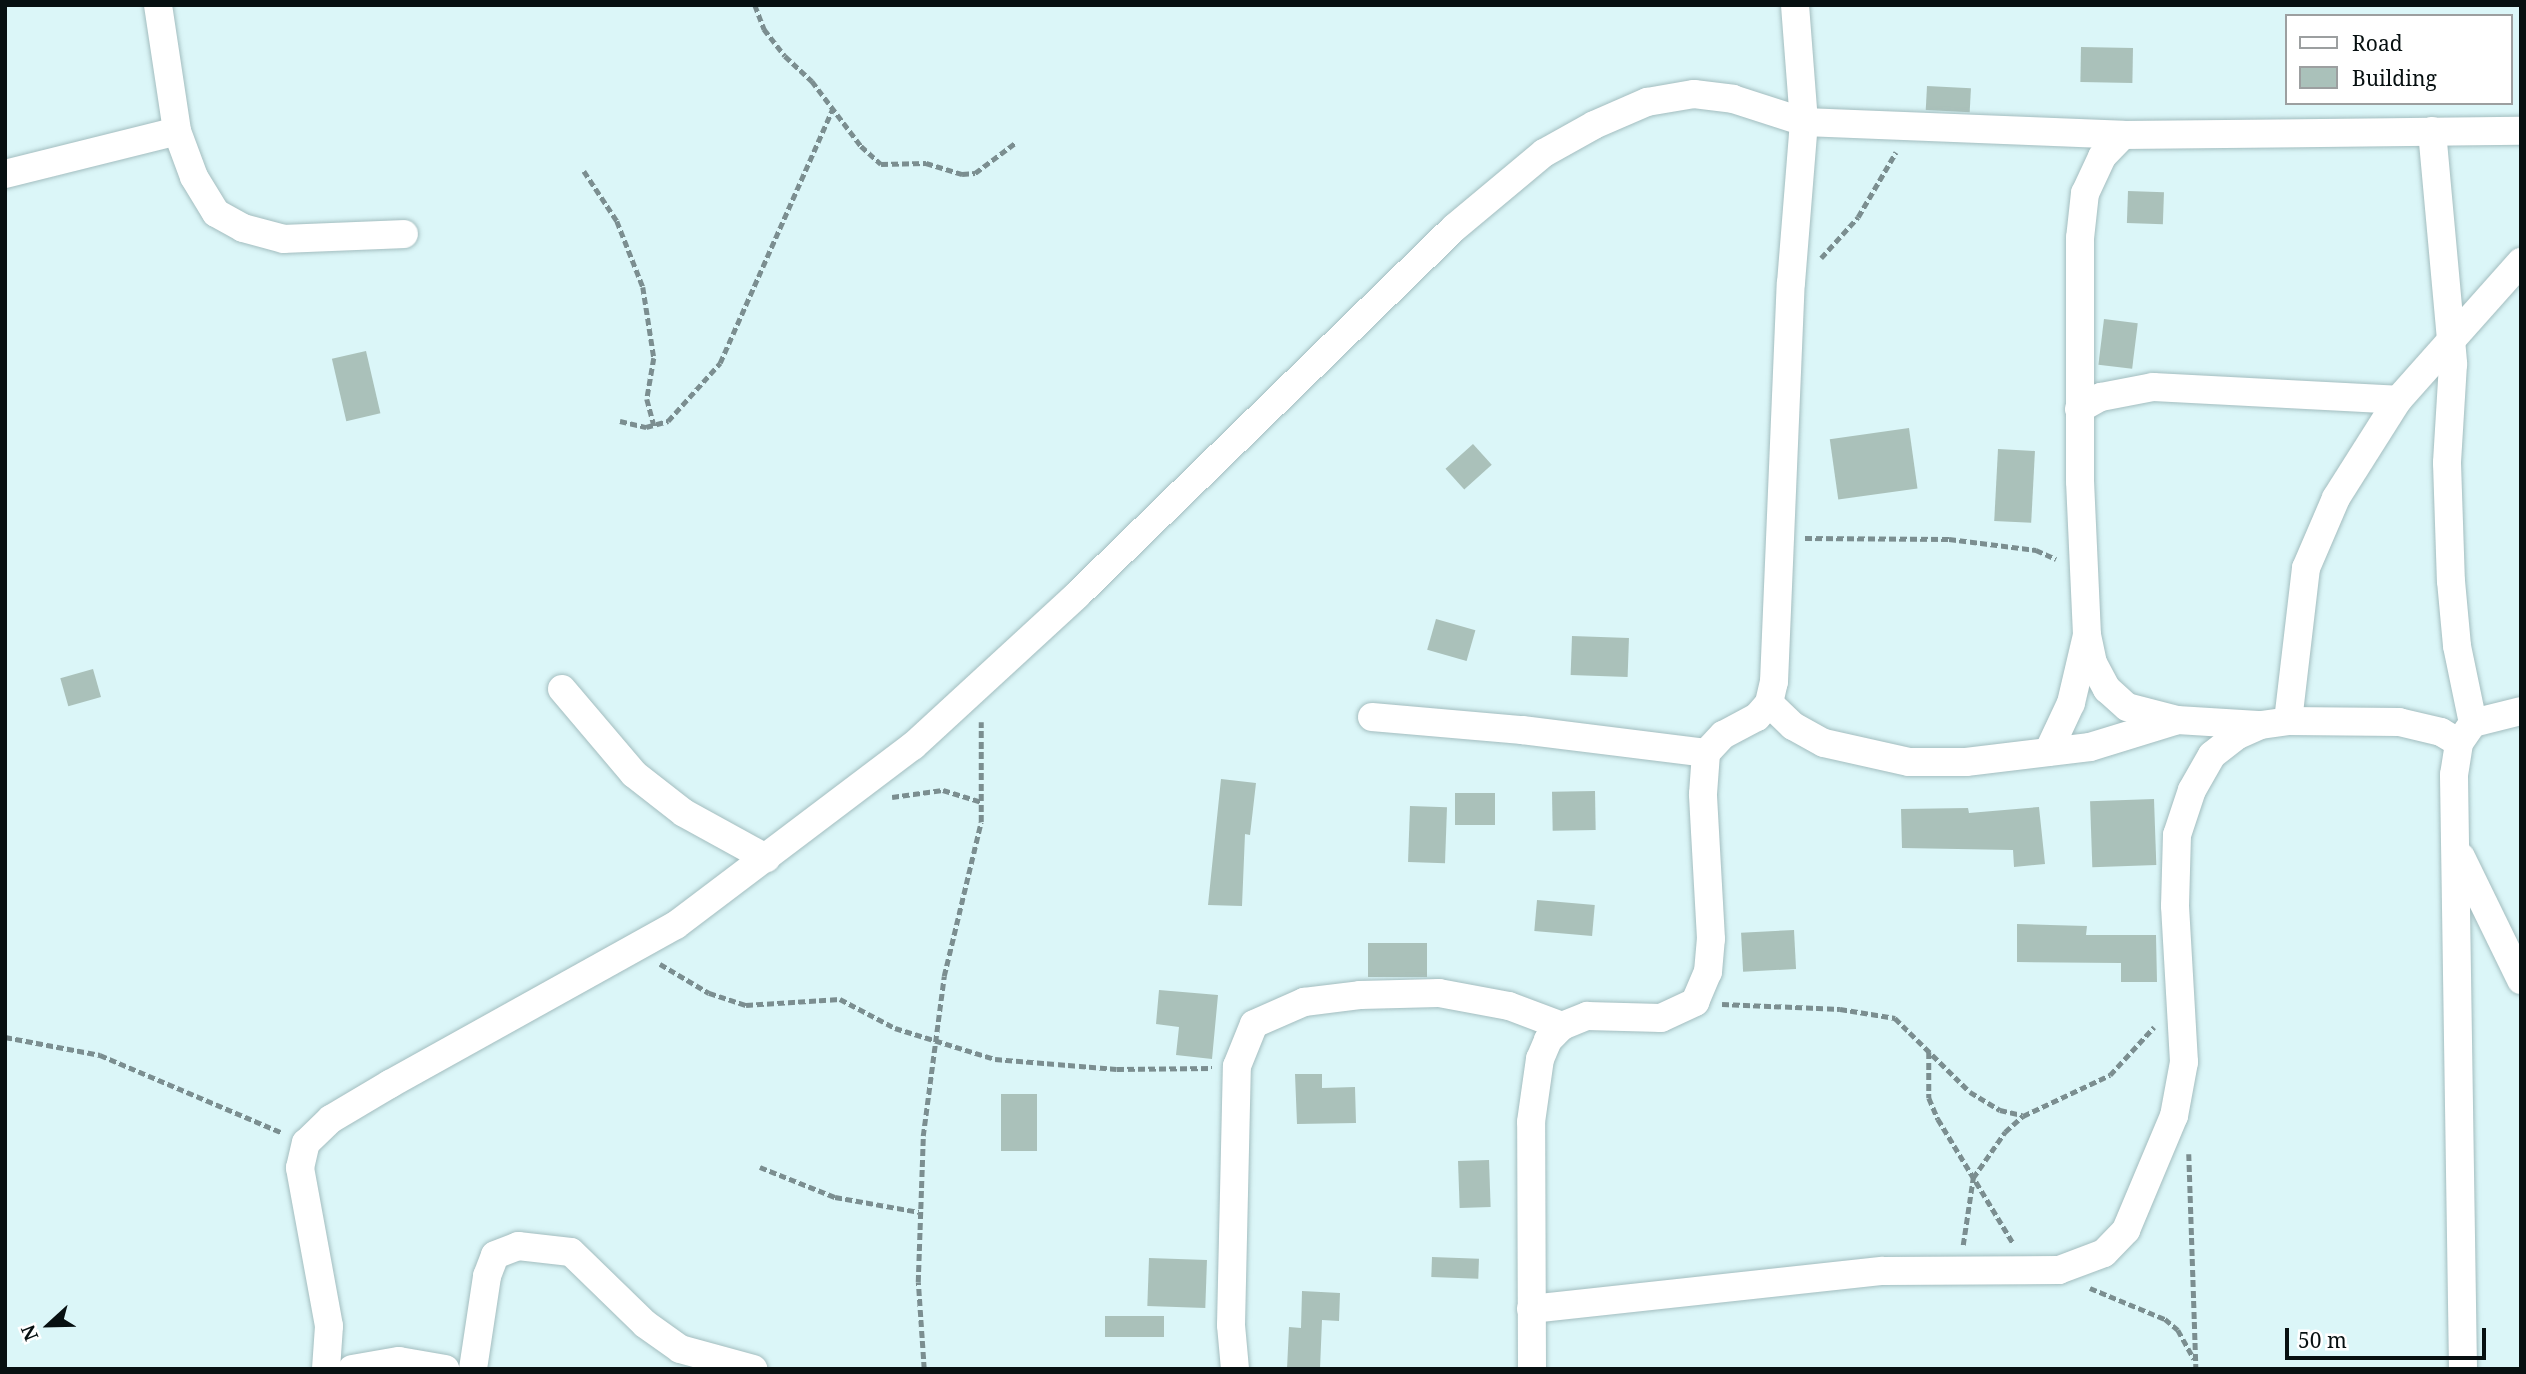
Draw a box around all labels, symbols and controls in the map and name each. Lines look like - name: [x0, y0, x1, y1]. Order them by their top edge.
- legend: [2284, 14, 2512, 105]
- text: Road: [2352, 29, 2403, 57]
- text: Building: [2352, 64, 2437, 92]
- north arrow: [14, 1290, 84, 1360]
- scale bar: [2288, 1314, 2489, 1358]
- text: N: [15, 1321, 44, 1345]
- text: 50 m: [2298, 1326, 2347, 1354]

